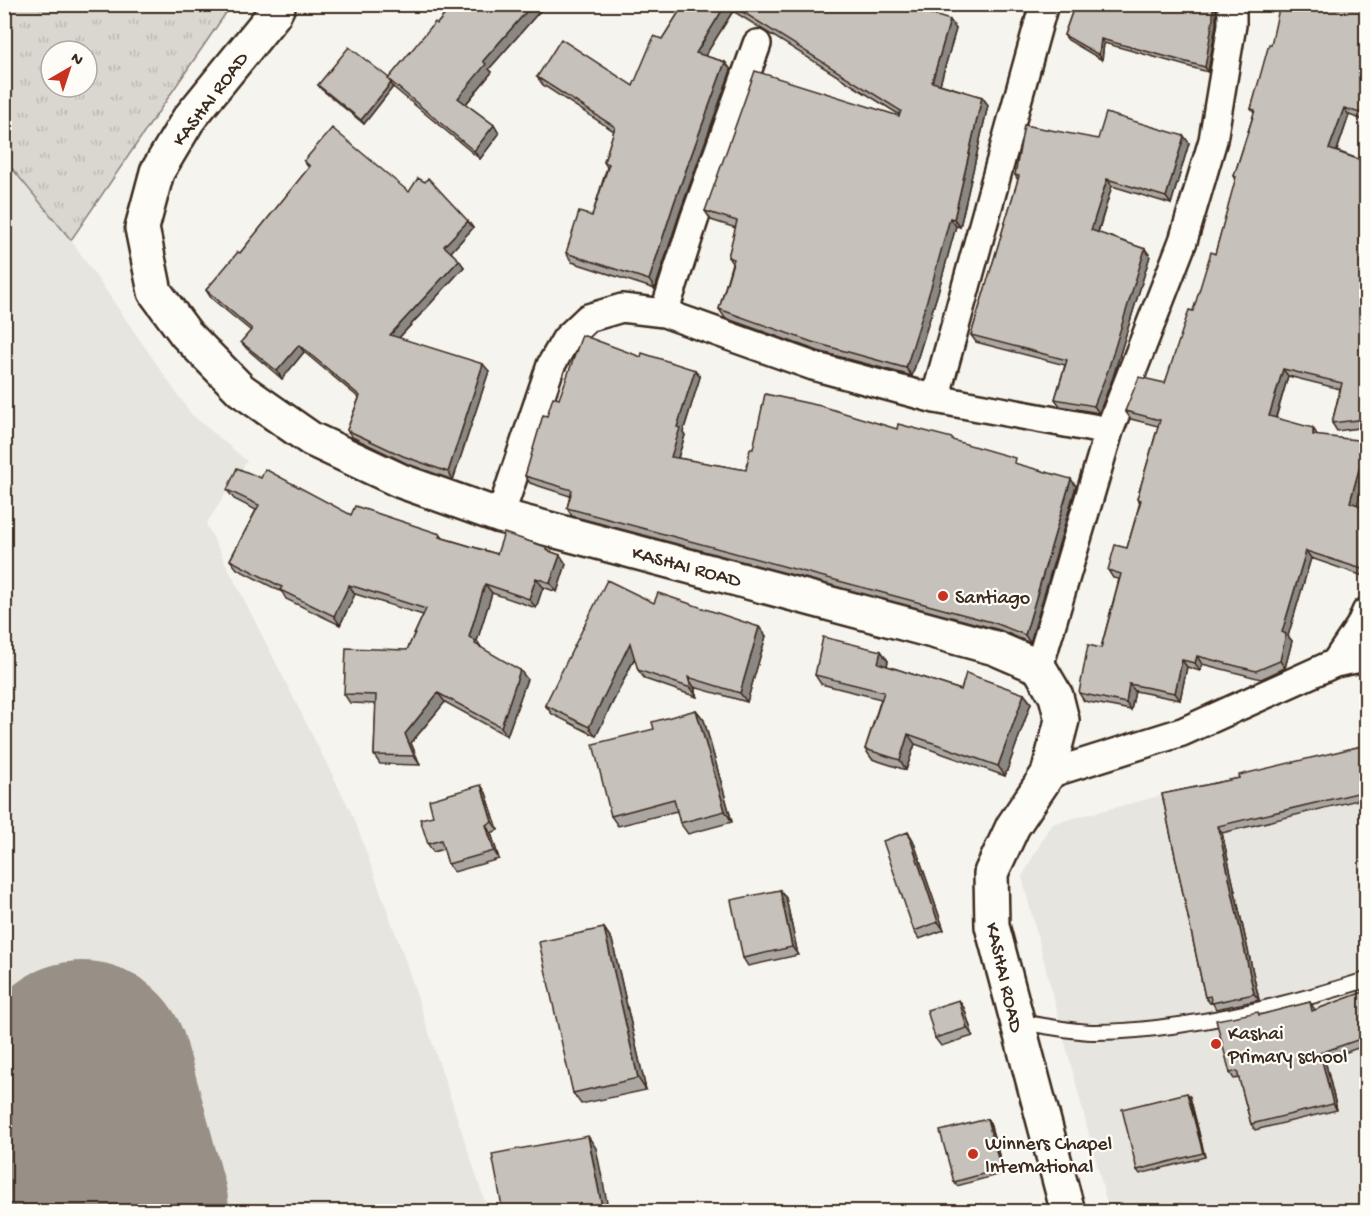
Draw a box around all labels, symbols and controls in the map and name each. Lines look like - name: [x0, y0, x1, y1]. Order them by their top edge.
- north arrow: [39, 39, 99, 99]
- street label: KASHAI ROAD: [169, 48, 255, 152]
- text: N: [66, 49, 87, 71]
- street label: KASHAI ROAD: [629, 543, 744, 594]
- place label: Santiago: [955, 588, 1030, 611]
- marker: Santiago: [936, 589, 950, 603]
- street label: KASHAI ROAD: [979, 921, 1027, 1036]
- place label: Kashai Primary school: [1227, 1024, 1347, 1070]
- marker: Kashai Primary school: [1209, 1037, 1223, 1051]
- place label: Winners Chapel International: [985, 1134, 1112, 1180]
- marker: Winners Chapel International: [966, 1147, 980, 1161]

